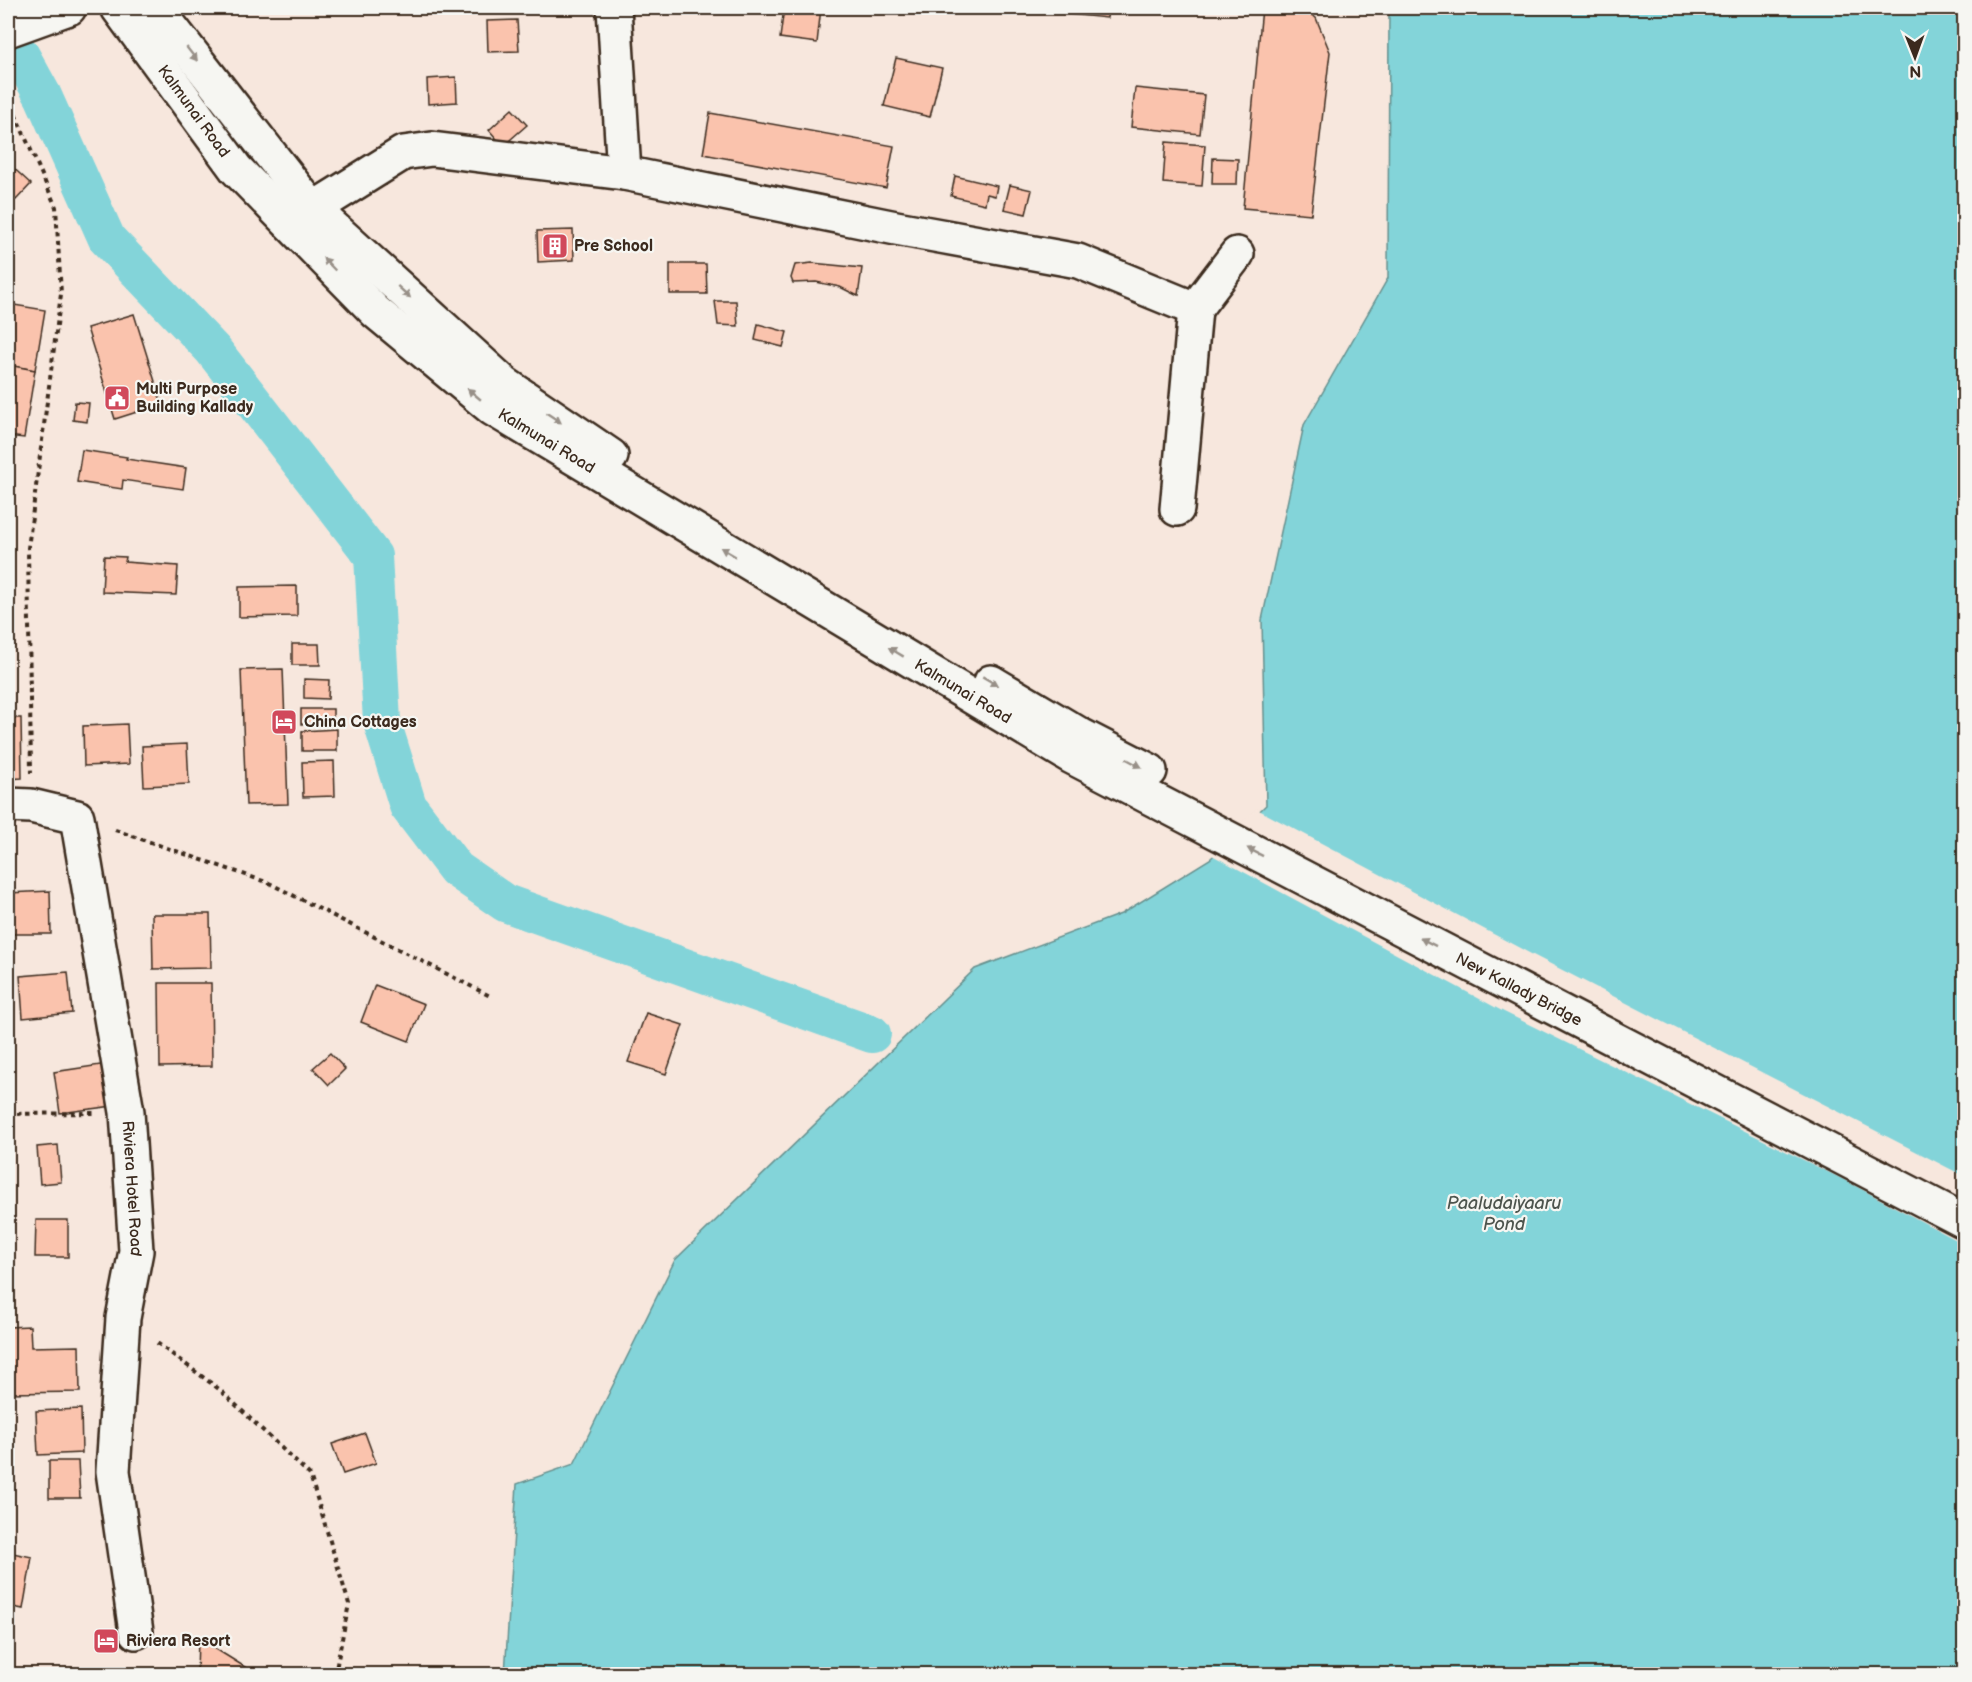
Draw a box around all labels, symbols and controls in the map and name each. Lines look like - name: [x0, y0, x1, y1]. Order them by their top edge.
- north arrow: [1885, 27, 1945, 87]
- one-way arrow: [185, 46, 197, 61]
- street label: Kalmunai Road: [154, 61, 234, 161]
- text: N: [1909, 61, 1921, 80]
- building icon: Pre School: [540, 231, 570, 261]
- place label: Pre School: [574, 237, 653, 256]
- one-way arrow: [322, 257, 336, 271]
- one-way arrow: [397, 285, 411, 299]
- place label: Multi Purpose Building Kallady: [136, 380, 254, 417]
- public building icon: Multi Purpose Building Kallady: [102, 383, 132, 413]
- one-way arrow: [466, 387, 482, 400]
- street label: Kalmunai Road: [494, 405, 598, 478]
- one-way arrow: [545, 412, 562, 423]
- one-way arrow: [720, 547, 736, 558]
- one-way arrow: [887, 647, 904, 657]
- street label: Kalmunai Road: [911, 655, 1015, 728]
- one-way arrow: [982, 676, 998, 687]
- hotel icon: China Cottages: [269, 707, 299, 737]
- place label: China Cottages: [304, 713, 417, 732]
- one-way arrow: [1125, 758, 1142, 768]
- one-way arrow: [1246, 847, 1263, 857]
- one-way arrow: [1419, 937, 1436, 947]
- street label: New Kallady Bridge: [1452, 949, 1586, 1030]
- street label: Riviera Hotel Road: [118, 1120, 146, 1258]
- water label: Paaludaiyaaru Pond: [1447, 1193, 1561, 1235]
- hotel icon: Riviera Resort: [91, 1626, 121, 1656]
- place label: Riviera Resort: [126, 1632, 231, 1651]

